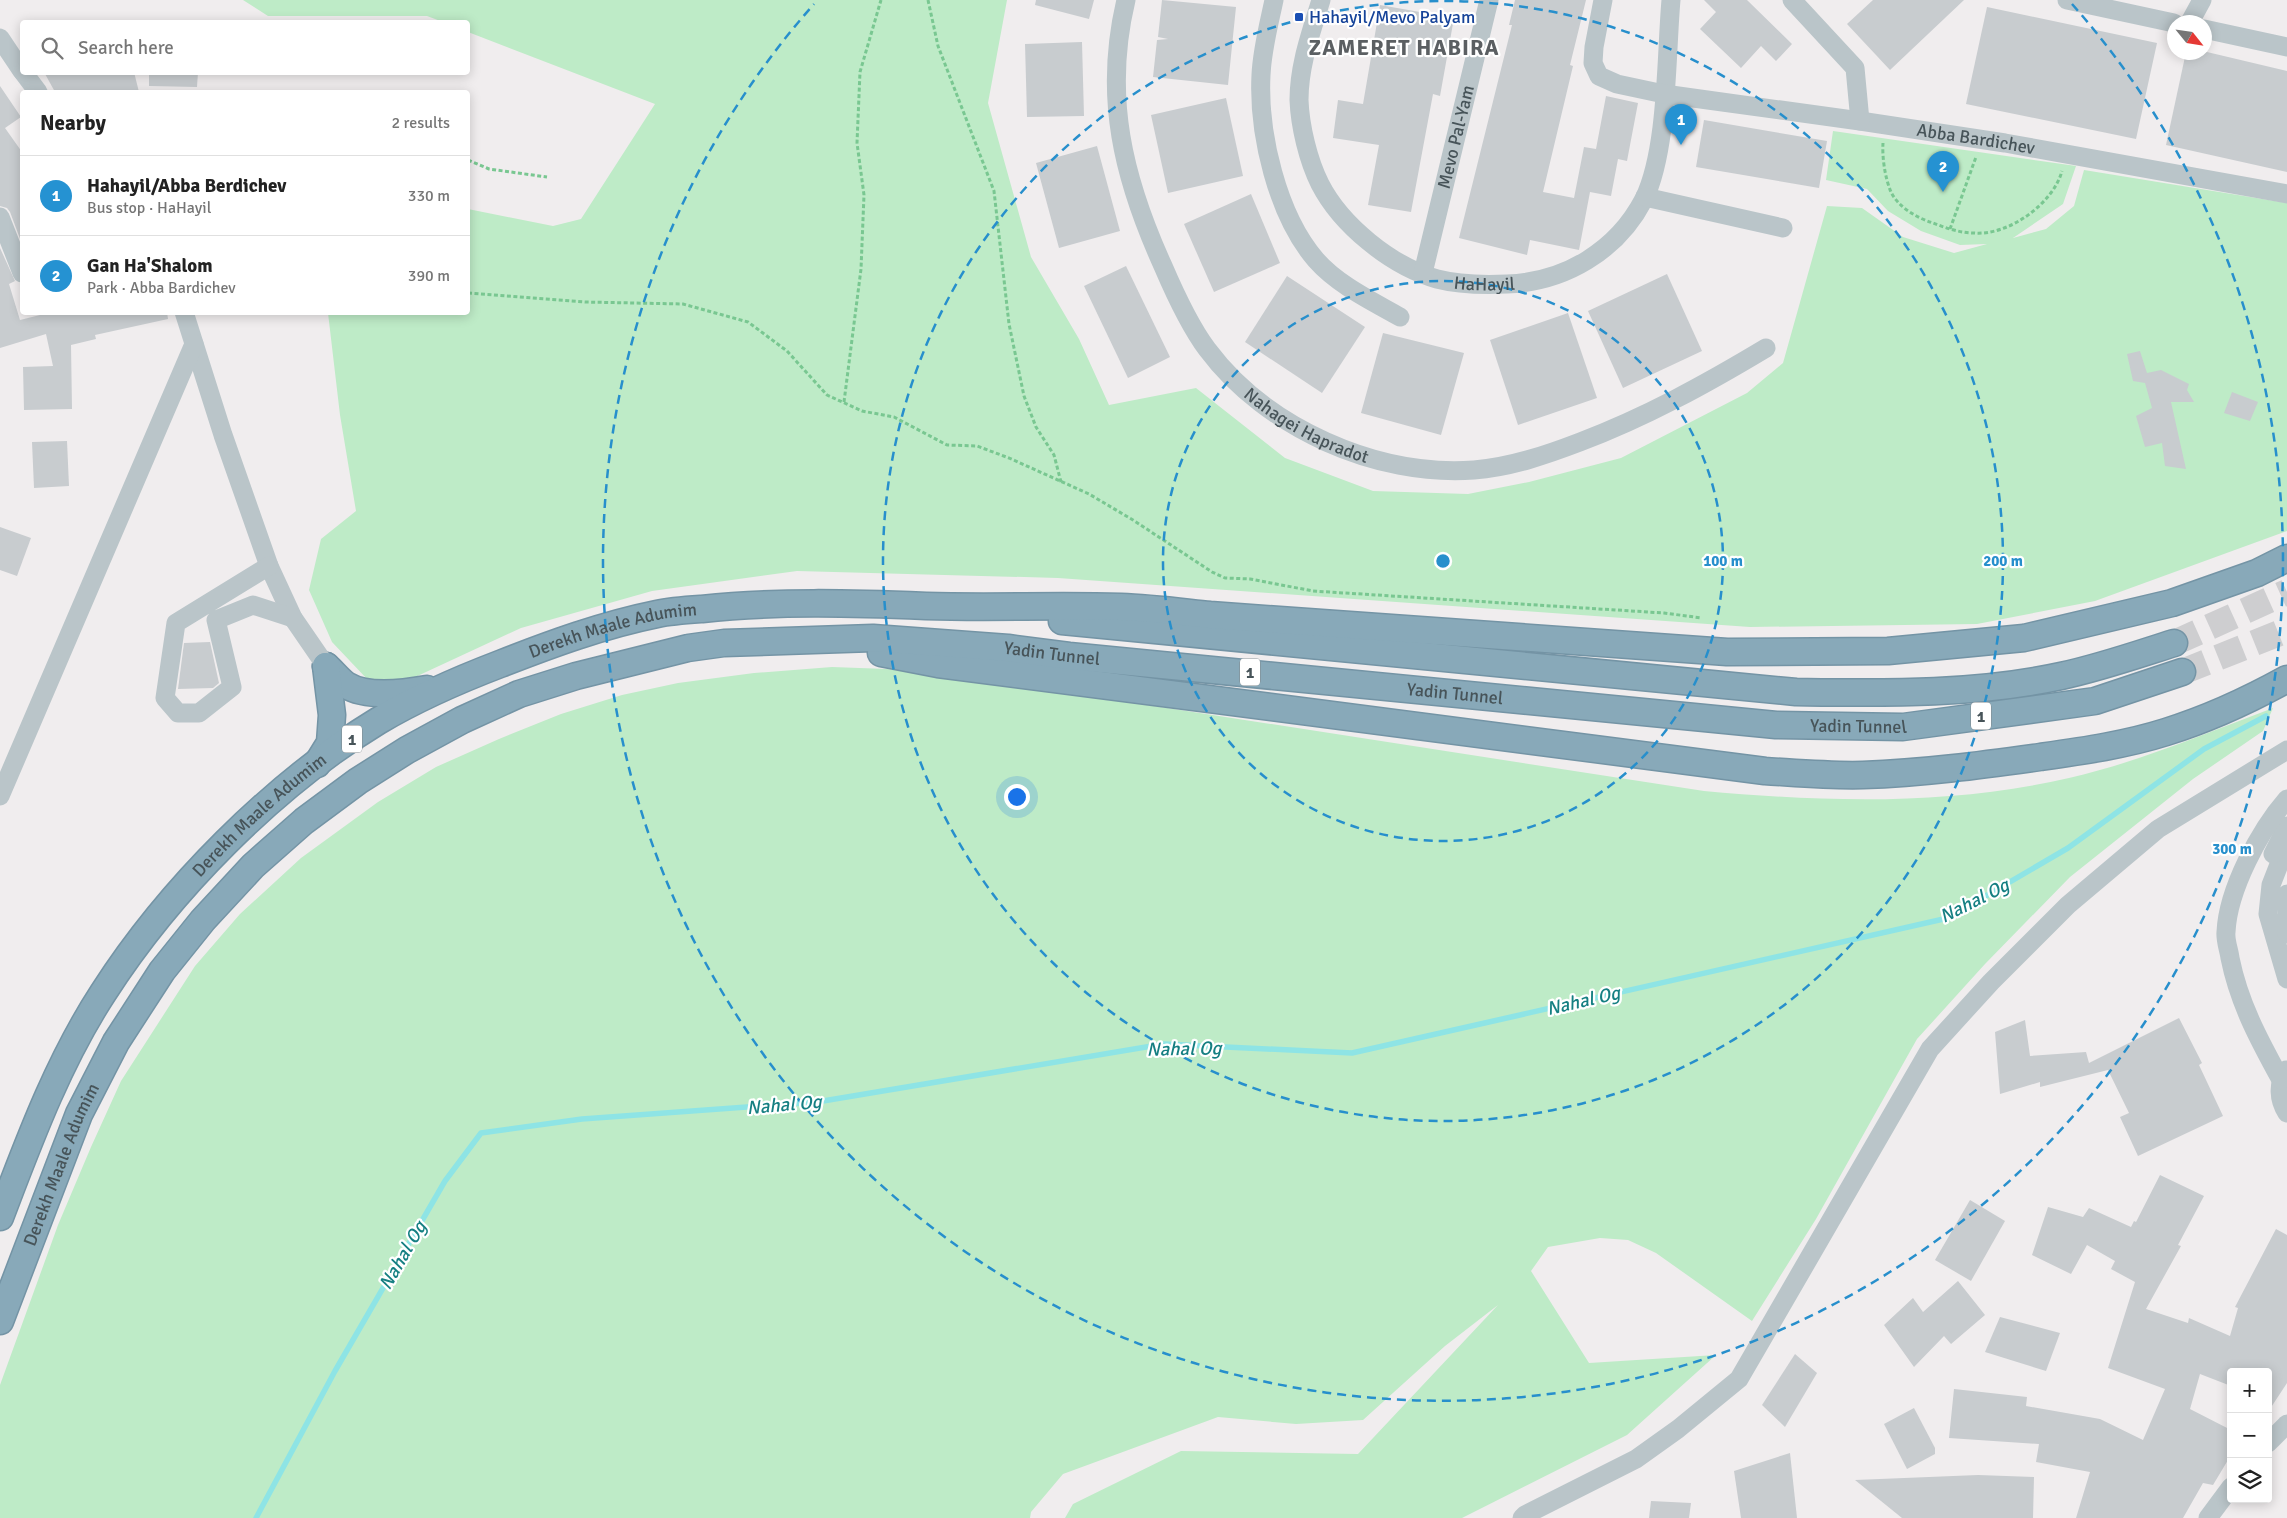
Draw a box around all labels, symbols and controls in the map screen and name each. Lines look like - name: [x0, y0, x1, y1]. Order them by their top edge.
- place label: Hahayil/Mevo Palyam: [1309, 6, 1475, 28]
- marker: Hahayil/Mevo Palyam: [1293, 11, 1305, 23]
- north arrow: [2167, 15, 2212, 60]
- search box: [20, 20, 470, 75]
- icon: search: [38, 34, 66, 62]
- district label: ZAMERET HABIRA: [1308, 34, 1500, 61]
- text: Search here: [78, 36, 174, 60]
- street label: Mevo Pal-Yam: [1433, 83, 1479, 191]
- pin: 1: [1665, 104, 1697, 145]
- text: Nearby: [40, 110, 106, 136]
- text: 2 results: [391, 113, 450, 133]
- street label: Abba Bardichev: [1915, 119, 2037, 159]
- pin: 2: [1927, 151, 1959, 192]
- text: Hahayil/Abba Berdichev: [87, 174, 286, 198]
- text: 1: [52, 186, 60, 206]
- text: 330 m: [408, 186, 450, 206]
- text: Bus stop · HaHayil: [87, 198, 211, 218]
- text: Gan Ha'Shalom: [87, 254, 213, 278]
- text: 2: [52, 266, 60, 286]
- text: 390 m: [408, 266, 450, 286]
- street label: HaHayil: [1453, 272, 1516, 296]
- text: Park · Abba Bardichev: [87, 278, 236, 298]
- street label: Nahagei Hapradot: [1240, 383, 1371, 468]
- centre of rings: [1434, 552, 1452, 570]
- text: 100 m: [1703, 552, 1743, 570]
- text: 200 m: [1983, 552, 2023, 570]
- street label: Derekh Maale Adumim: [526, 598, 698, 663]
- street label: Yadin Tunnel: [1003, 637, 1101, 670]
- road number: 1: [1240, 659, 1260, 686]
- street label: Yadin Tunnel: [1406, 678, 1504, 709]
- road number: 1: [1971, 702, 1991, 729]
- street label: Yadin Tunnel: [1810, 715, 1908, 738]
- road number: 1: [342, 726, 362, 752]
- street label: Derekh Maale Adumim: [188, 749, 331, 881]
- your location: [1004, 784, 1030, 810]
- text: 300 m: [2212, 840, 2252, 858]
- water label: Nahal Og: [1936, 872, 2015, 929]
- water label: Nahal Og: [1544, 980, 1624, 1021]
- water label: Nahal Og: [1146, 1036, 1224, 1062]
- street label: Derekh Maale Adumim: [19, 1079, 104, 1249]
- water label: Nahal Og: [746, 1090, 824, 1120]
- water label: Nahal Og: [374, 1215, 433, 1294]
- map controls: [2227, 1368, 2272, 1503]
- button: +: [2227, 1368, 2272, 1413]
- button: −: [2227, 1413, 2272, 1458]
- button: layers: [2227, 1458, 2272, 1503]

